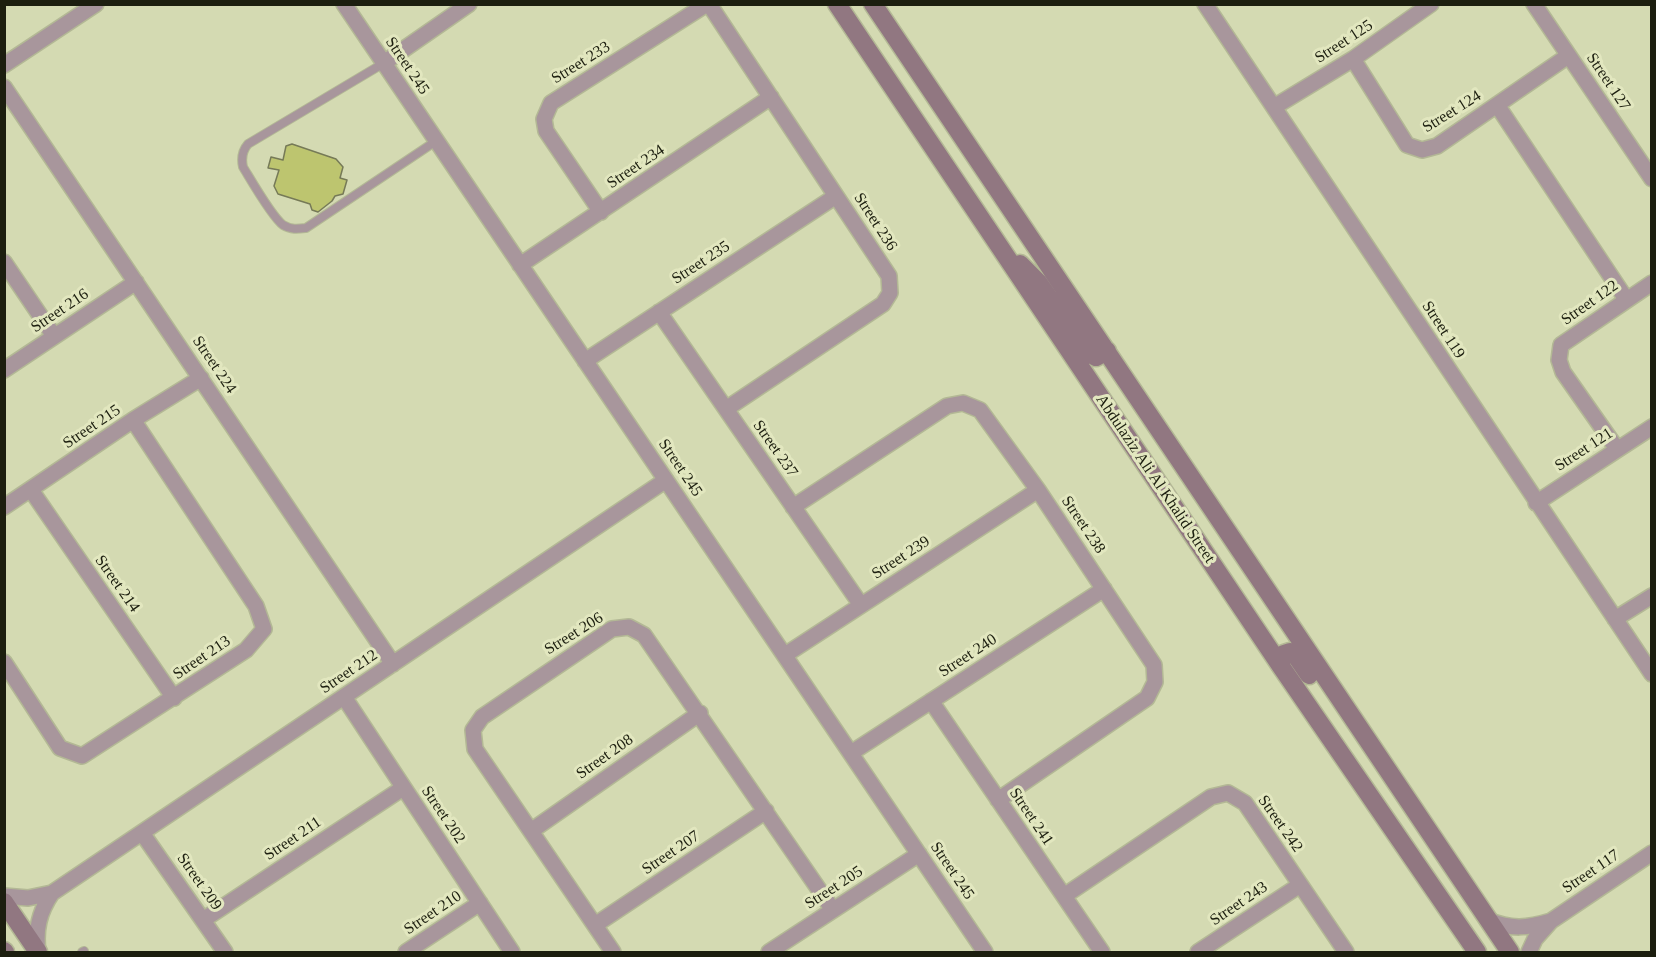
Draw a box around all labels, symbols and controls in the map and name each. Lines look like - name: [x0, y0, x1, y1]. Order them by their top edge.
- street label: Street 125: [1311, 16, 1377, 68]
- street label: Street 245: [381, 34, 433, 98]
- street label: Street 233: [548, 38, 614, 88]
- street label: Street 127: [1582, 50, 1634, 114]
- street label: Street 124: [1419, 87, 1485, 137]
- street label: Street 234: [604, 141, 668, 193]
- street label: Street 236: [849, 189, 901, 255]
- street label: Street 235: [668, 237, 734, 289]
- street label: Street 122: [1558, 276, 1622, 330]
- street label: Street 216: [28, 285, 92, 337]
- street label: Street 119: [1417, 298, 1469, 362]
- street label: Street 224: [188, 333, 240, 397]
- street label: Abdulaziz Ali Al Khalid Street: [1091, 391, 1219, 567]
- street label: Street 215: [60, 401, 124, 453]
- street label: Street 237: [748, 417, 802, 481]
- street label: Street 121: [1551, 424, 1617, 476]
- street label: Street 245: [654, 436, 706, 500]
- street label: Street 238: [1057, 493, 1109, 557]
- street label: Street 239: [868, 532, 934, 584]
- street label: Street 214: [90, 552, 144, 616]
- street label: Street 206: [541, 609, 607, 659]
- street label: Street 240: [935, 630, 1001, 682]
- street label: Street 213: [170, 632, 234, 684]
- street label: Street 212: [317, 646, 381, 698]
- street label: Street 208: [573, 730, 637, 784]
- street label: Street 202: [417, 783, 469, 847]
- street label: Street 241: [1005, 785, 1057, 849]
- street label: Street 242: [1253, 792, 1307, 856]
- street label: Street 211: [261, 813, 325, 865]
- street label: Street 207: [639, 827, 703, 879]
- street label: Street 245: [926, 839, 978, 903]
- street label: Street 117: [1559, 846, 1623, 898]
- street label: Street 209: [172, 850, 226, 914]
- street label: Street 205: [801, 862, 867, 914]
- street label: Street 243: [1207, 878, 1271, 930]
- street label: Street 210: [401, 887, 465, 939]

